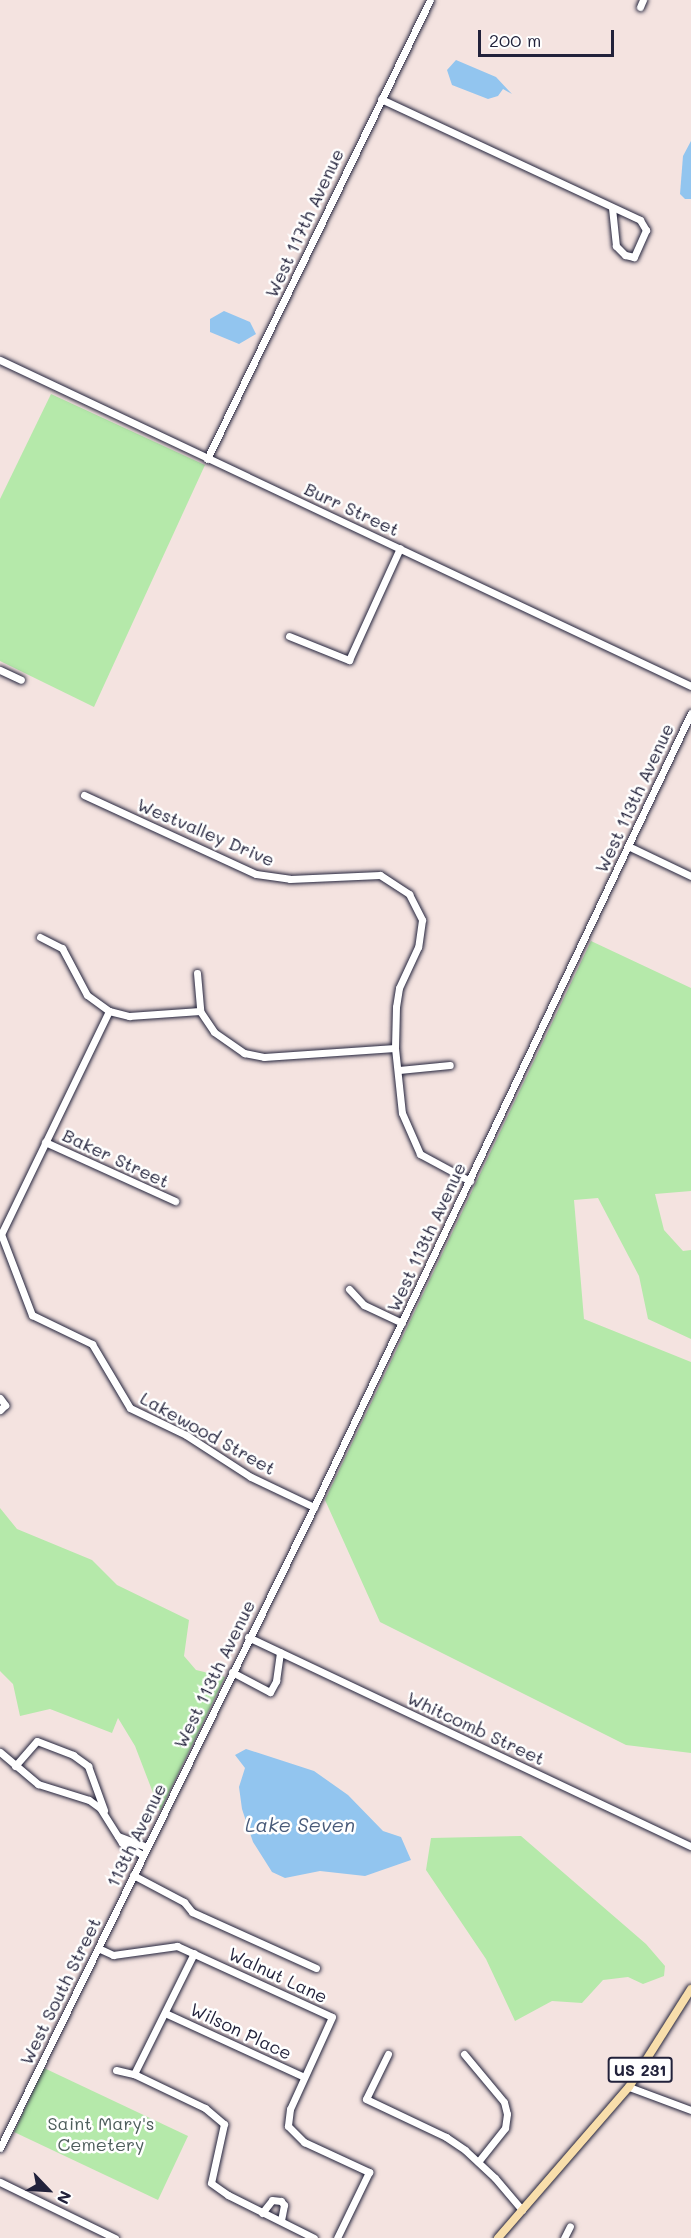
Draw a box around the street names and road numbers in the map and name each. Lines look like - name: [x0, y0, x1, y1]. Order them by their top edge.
- street label: West 117th Avenue: [260, 145, 348, 301]
- street label: Burr Street: [301, 478, 403, 540]
- street label: West 113th Avenue: [590, 720, 678, 876]
- street label: Westvalley Drive: [134, 793, 278, 871]
- street label: Baker Street: [59, 1124, 173, 1192]
- street label: West 113th Avenue: [382, 1159, 470, 1315]
- street label: Lakewood Street: [137, 1387, 279, 1479]
- street label: West 113th Avenue: [169, 1596, 259, 1752]
- street label: Whitcomb Street: [404, 1687, 548, 1769]
- street label: 113th Avenue: [102, 1780, 170, 1890]
- street label: West South Street: [15, 1914, 105, 2068]
- street label: Walnut Lane: [225, 1943, 331, 2007]
- street label: Wilson Place: [187, 1998, 295, 2064]
- road number: US 231: [607, 2057, 673, 2083]

